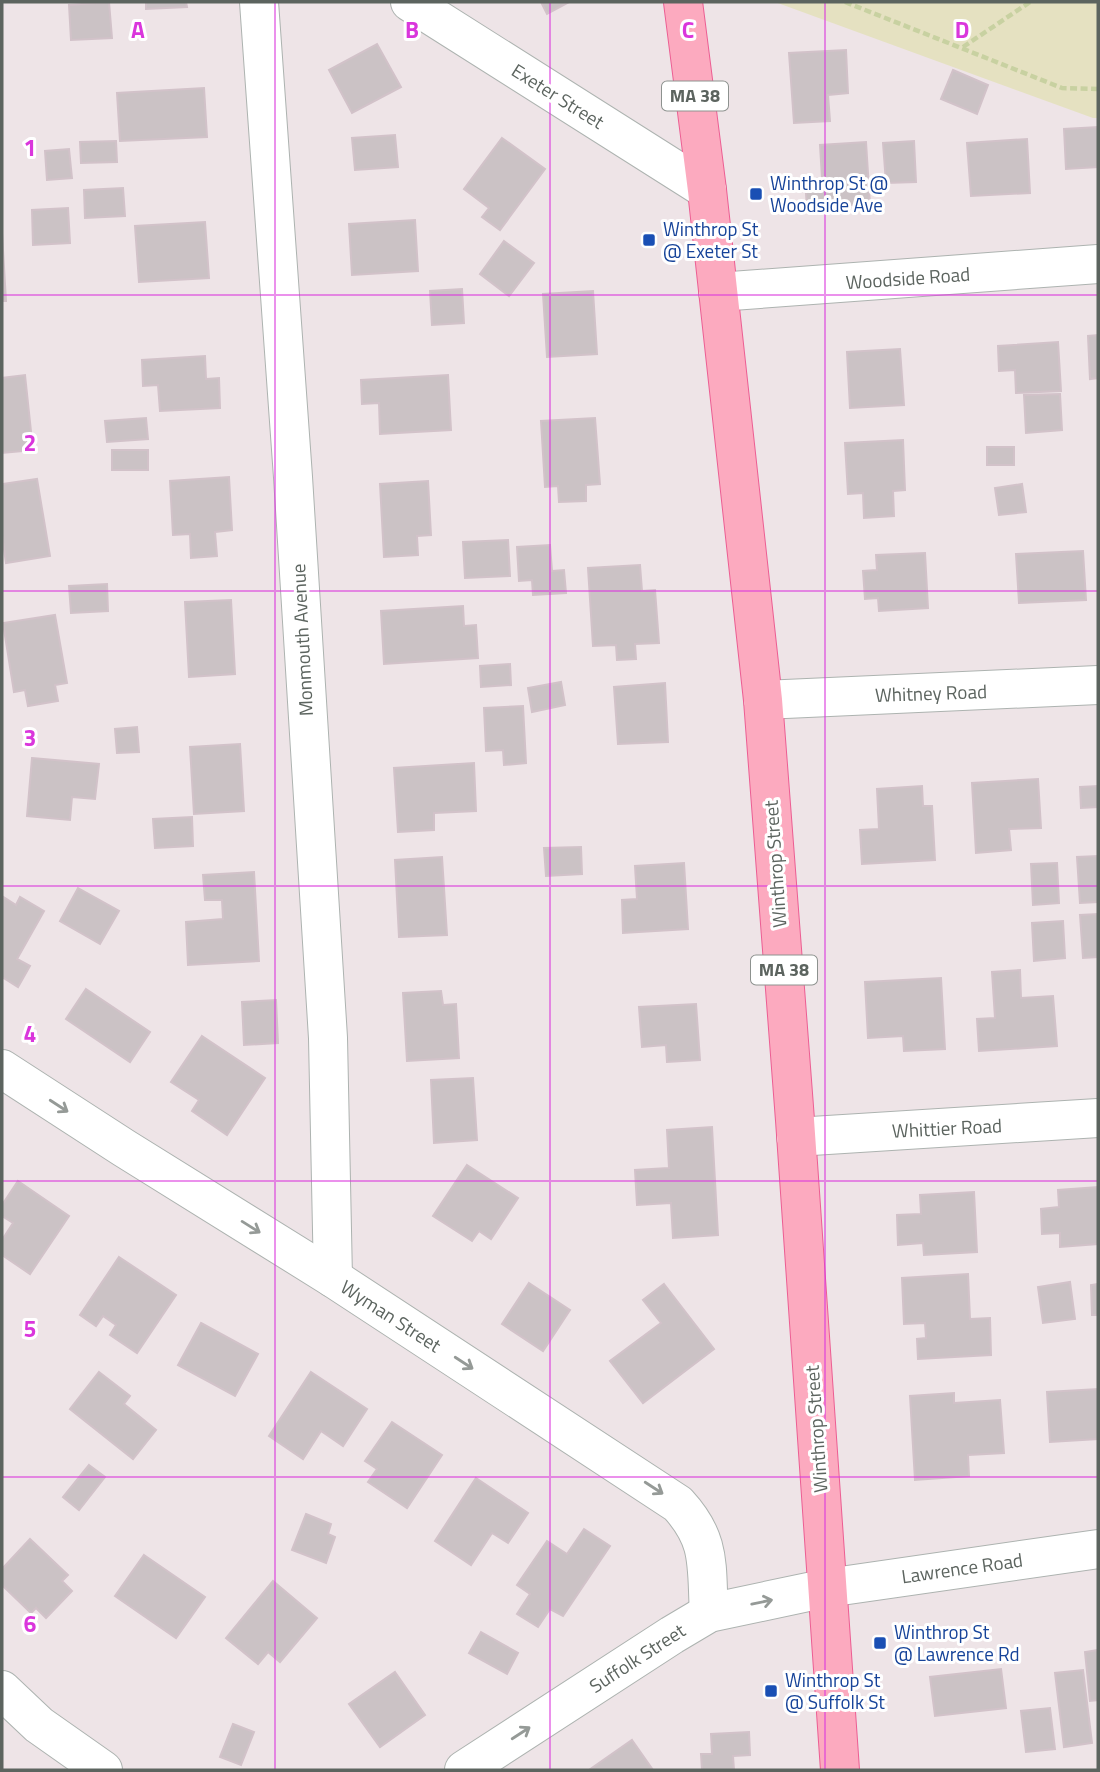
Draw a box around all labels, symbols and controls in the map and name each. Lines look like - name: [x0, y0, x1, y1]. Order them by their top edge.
- text: A: [131, 12, 145, 47]
- text: B: [405, 12, 419, 47]
- text: C: [682, 12, 694, 47]
- text: D: [955, 12, 969, 47]
- street label: Exeter Street: [506, 56, 610, 136]
- road number: MA 38: [662, 82, 728, 110]
- text: 1: [24, 130, 36, 165]
- place label: Winthrop St @ Woodside Ave: [770, 168, 888, 219]
- marker: Winthrop St @ Woodside Ave: [748, 186, 764, 202]
- place label: Winthrop St @ Exeter St: [663, 214, 759, 265]
- marker: Winthrop St @ Exeter St: [641, 232, 657, 248]
- street label: Woodside Road: [845, 259, 971, 296]
- text: 2: [24, 425, 36, 460]
- street label: Monmouth Avenue: [283, 563, 320, 717]
- street label: Whitney Road: [875, 676, 987, 709]
- text: 3: [24, 720, 36, 755]
- street label: Winthrop Street: [756, 799, 793, 929]
- road number: MA 38: [751, 956, 817, 985]
- text: 4: [24, 1016, 36, 1051]
- one-way arrow: [49, 1099, 68, 1113]
- street label: Whittier Road: [891, 1110, 1003, 1145]
- one-way arrow: [241, 1221, 261, 1235]
- street label: Wyman Street: [335, 1272, 448, 1359]
- text: 5: [24, 1311, 36, 1346]
- one-way arrow: [453, 1356, 473, 1370]
- street label: Winthrop Street: [797, 1364, 834, 1494]
- one-way arrow: [644, 1480, 663, 1495]
- street label: Lawrence Road: [899, 1545, 1025, 1590]
- one-way arrow: [750, 1594, 773, 1608]
- text: 6: [24, 1606, 37, 1641]
- street label: Suffolk Street: [583, 1615, 691, 1700]
- place label: Winthrop St @ Lawrence Rd: [894, 1617, 1020, 1668]
- marker: Winthrop St @ Lawrence Rd: [872, 1635, 888, 1651]
- place label: Winthrop St @ Suffolk St: [785, 1665, 885, 1716]
- marker: Winthrop St @ Suffolk St: [763, 1683, 779, 1699]
- one-way arrow: [511, 1726, 531, 1740]

